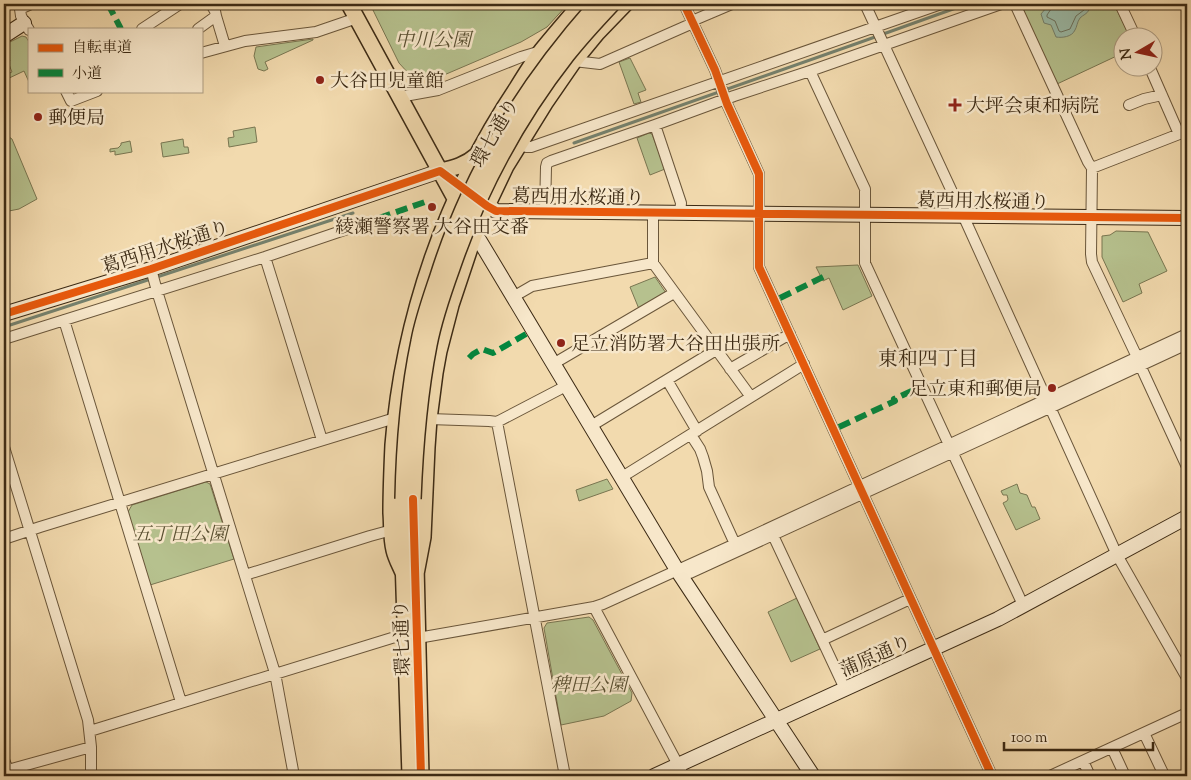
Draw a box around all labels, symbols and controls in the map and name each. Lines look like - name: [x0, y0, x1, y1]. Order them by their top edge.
- legend: [28, 28, 202, 92]
- park label: 中川公園: [395, 28, 474, 55]
- north arrow: [1114, 28, 1164, 78]
- text: 自転車道: [72, 38, 132, 59]
- text: N: [1116, 47, 1138, 61]
- text: 小道: [72, 64, 102, 85]
- place label: 大谷田児童館: [330, 69, 444, 96]
- marker: 大谷田児童館: [314, 74, 326, 86]
- street label: 環七通り: [465, 94, 527, 173]
- place label: 大坪会東和病院: [966, 94, 1099, 121]
- marker: 大坪会東和病院: [948, 98, 962, 112]
- place label: 郵便局: [48, 106, 105, 133]
- marker: 郵便局: [32, 111, 44, 123]
- street label: 葛西用水桜通り: [511, 184, 645, 213]
- street label: 葛西用水桜通り: [916, 188, 1050, 217]
- marker: 綾瀬警察署 大谷田交番: [426, 201, 438, 213]
- street label: 葛西用水桜通り: [98, 215, 233, 282]
- place label: 綾瀬警察署 大谷田交番: [335, 215, 529, 242]
- place label: 足立消防署大谷田出張所: [571, 332, 780, 359]
- marker: 足立消防署大谷田出張所: [555, 337, 567, 349]
- district label: 東和四丁目: [878, 346, 978, 375]
- place label: 足立東和郵便局: [909, 377, 1042, 404]
- marker: 足立東和郵便局: [1046, 382, 1058, 394]
- park label: 五丁田公園: [132, 522, 230, 549]
- street label: 環七通り: [389, 599, 418, 676]
- street label: 蒲原通り: [836, 629, 916, 685]
- park label: 稗田公園: [551, 673, 630, 700]
- scale bar: [1004, 720, 1152, 752]
- text: 100 m: [1011, 728, 1048, 749]

